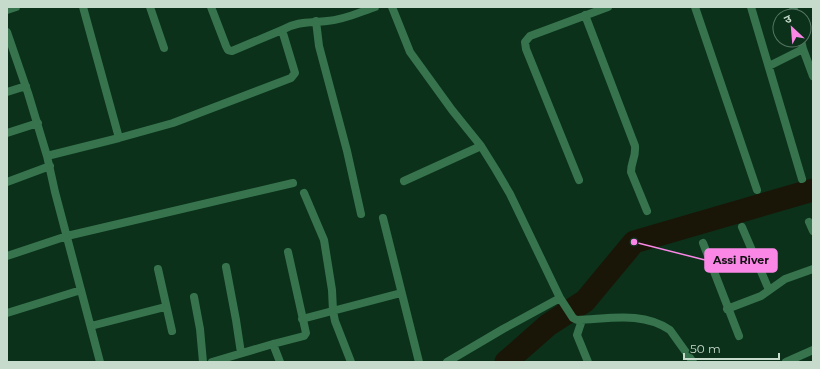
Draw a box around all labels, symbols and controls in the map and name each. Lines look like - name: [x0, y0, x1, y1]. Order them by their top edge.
- north arrow: [772, 8, 812, 48]
- text: उ: [782, 11, 794, 27]
- callout: Assi River: [705, 249, 777, 272]
- text: Assi River: [712, 253, 769, 267]
- scale bar: [684, 335, 779, 361]
- text: 50 m: [690, 341, 721, 356]

